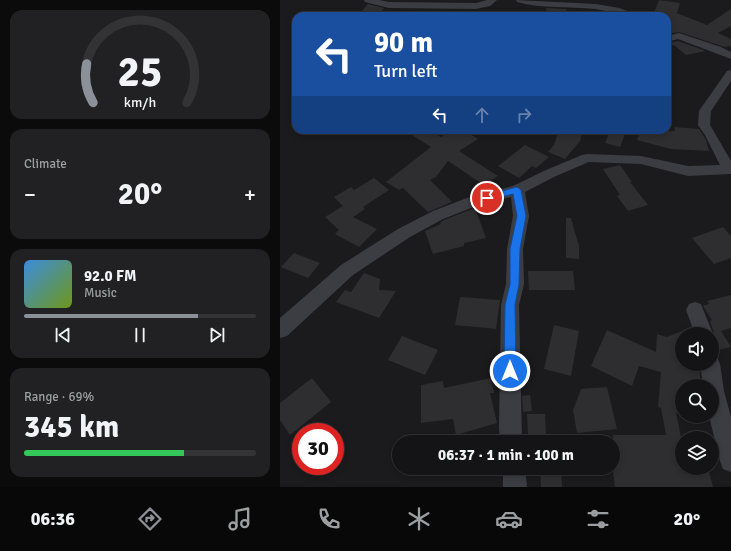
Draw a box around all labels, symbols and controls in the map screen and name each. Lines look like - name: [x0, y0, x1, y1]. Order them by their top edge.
- text: 90 m: [374, 26, 433, 60]
- icon: left: [308, 28, 360, 80]
- text: 25: [118, 46, 162, 97]
- text: Turn left: [374, 60, 437, 82]
- text: km/h: [124, 93, 156, 110]
- icon: left: [429, 104, 451, 126]
- icon: ahead: [471, 104, 493, 126]
- icon: right: [513, 104, 535, 126]
- text: Climate: [24, 156, 67, 172]
- text: 20°: [118, 176, 162, 213]
- text: −: [24, 181, 36, 208]
- text: +: [244, 181, 256, 208]
- pin: [470, 181, 504, 215]
- icon: arrive: [476, 187, 498, 209]
- text: 92.0 FM: [84, 267, 136, 285]
- text: Music: [84, 285, 117, 301]
- icon: previous: [52, 324, 74, 346]
- icon: pause: [129, 324, 151, 346]
- icon: next: [206, 324, 228, 346]
- map controls: [675, 327, 719, 475]
- button: sound: [675, 327, 719, 371]
- position arrow: [489, 350, 531, 392]
- button: search: [675, 379, 719, 423]
- text: Range · 69%: [24, 389, 94, 405]
- text: 345 km: [24, 409, 119, 446]
- speed limit sign: 30: [292, 423, 344, 475]
- button: layers: [675, 431, 719, 475]
- text: 06:37 · 1 min · 100 m: [438, 446, 574, 464]
- icon: directions: [136, 505, 164, 533]
- icon: music: [226, 505, 254, 533]
- icon: phone: [315, 505, 343, 533]
- icon: climate: [405, 505, 433, 533]
- icon: car: [495, 505, 523, 533]
- icon: filters: [584, 505, 612, 533]
- text: 06:36: [31, 508, 75, 530]
- text: 20°: [674, 508, 700, 530]

